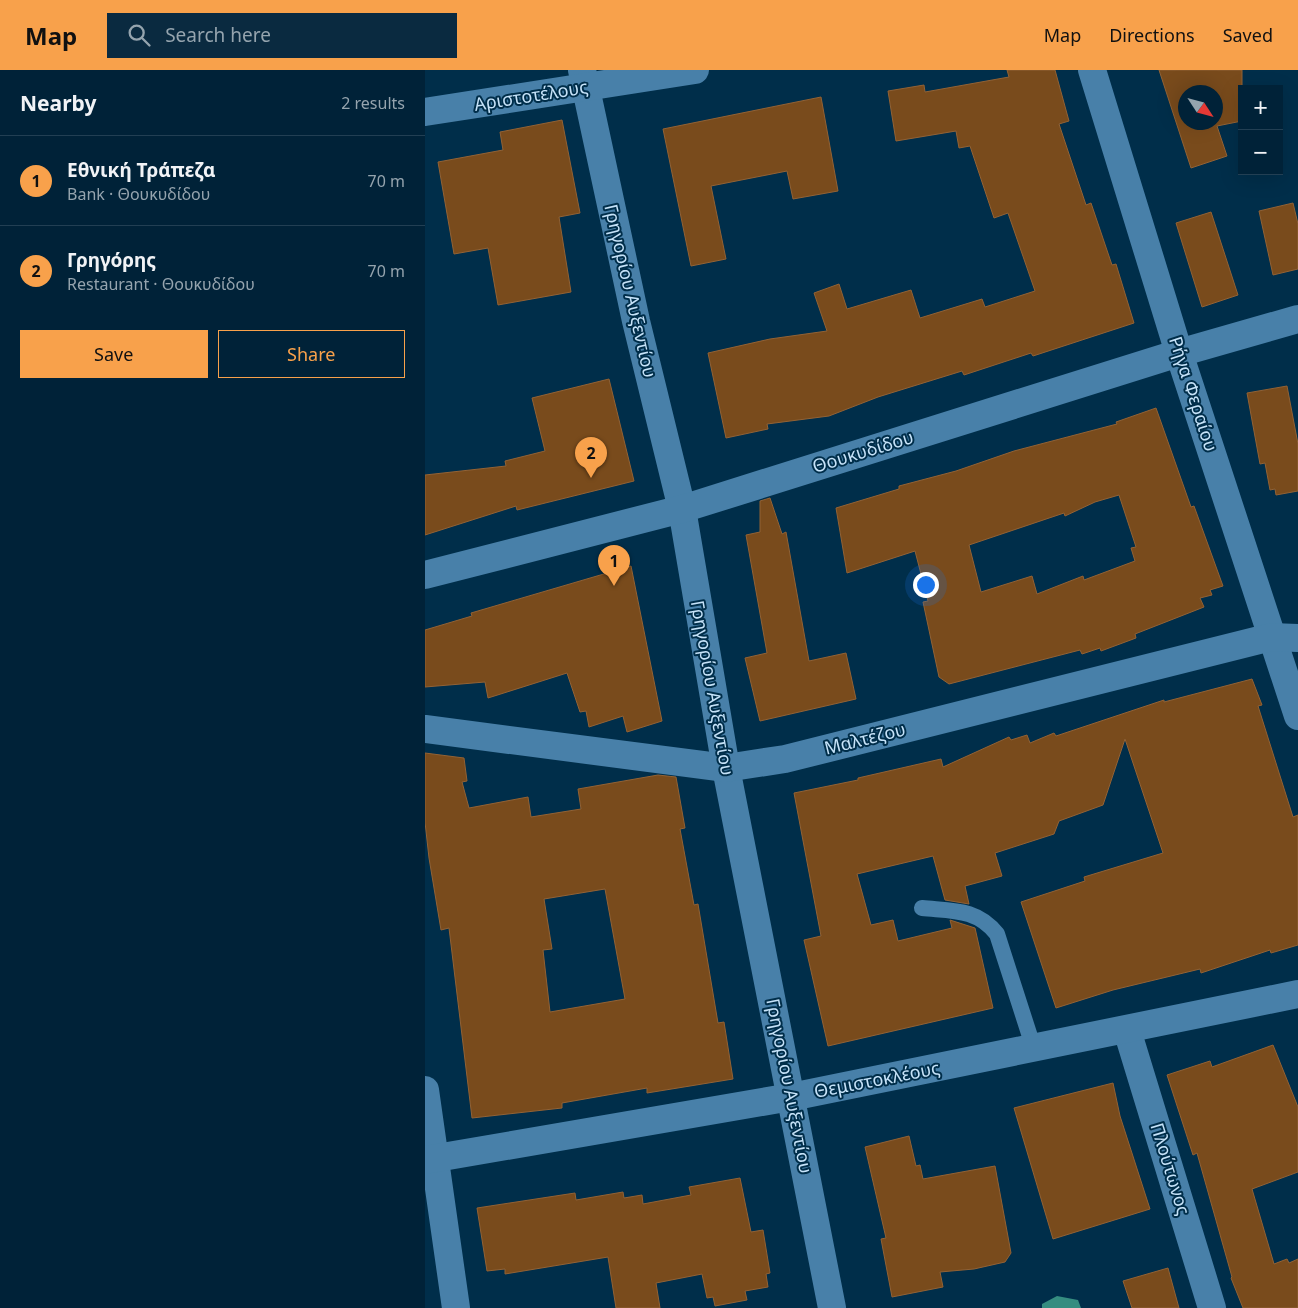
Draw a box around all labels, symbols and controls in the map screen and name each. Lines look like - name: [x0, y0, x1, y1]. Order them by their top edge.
- search box: [107, 13, 457, 58]
- text: Map: [25, 19, 77, 52]
- icon: search: [125, 21, 153, 49]
- text: Search here: [165, 22, 271, 48]
- text: Map: [1044, 23, 1081, 47]
- text: Directions: [1109, 23, 1195, 47]
- text: Saved: [1223, 23, 1273, 47]
- street label: Αριστοτέλους: [472, 74, 590, 116]
- north arrow: [1178, 85, 1223, 130]
- map controls: [1238, 85, 1283, 175]
- button: +: [1238, 85, 1283, 130]
- text: Nearby: [20, 89, 96, 117]
- text: 2 results: [341, 92, 405, 114]
- button: −: [1238, 130, 1283, 175]
- text: Εθνική Τράπεζα: [67, 157, 216, 183]
- text: 1: [31, 170, 41, 192]
- text: 70 m: [368, 170, 405, 192]
- text: Bank · Θουκυδίδου: [67, 183, 210, 205]
- street label: Γρηγορίου Αυξεντίου: [599, 202, 663, 380]
- text: Γρηγόρης: [67, 247, 156, 273]
- text: 2: [31, 260, 41, 282]
- text: 70 m: [368, 260, 405, 282]
- text: Restaurant · Θουκυδίδου: [67, 273, 255, 295]
- button: Save: [20, 330, 208, 378]
- button: Share: [218, 330, 405, 378]
- street label: Ρήγα Φεραίου: [1164, 333, 1224, 454]
- street label: Θουκυδίδου: [809, 424, 916, 478]
- pin: 2: [575, 437, 607, 478]
- pin: 1: [598, 545, 630, 586]
- your location: [913, 572, 939, 598]
- street label: Γρηγορίου Αυξεντίου: [686, 598, 740, 777]
- street label: Μαλτέζου: [822, 716, 908, 760]
- street label: Γρηγορίου Αυξεντίου: [761, 996, 819, 1175]
- street label: Θεμιστοκλέους: [812, 1055, 942, 1103]
- street label: Πλούτωνος: [1146, 1120, 1196, 1218]

